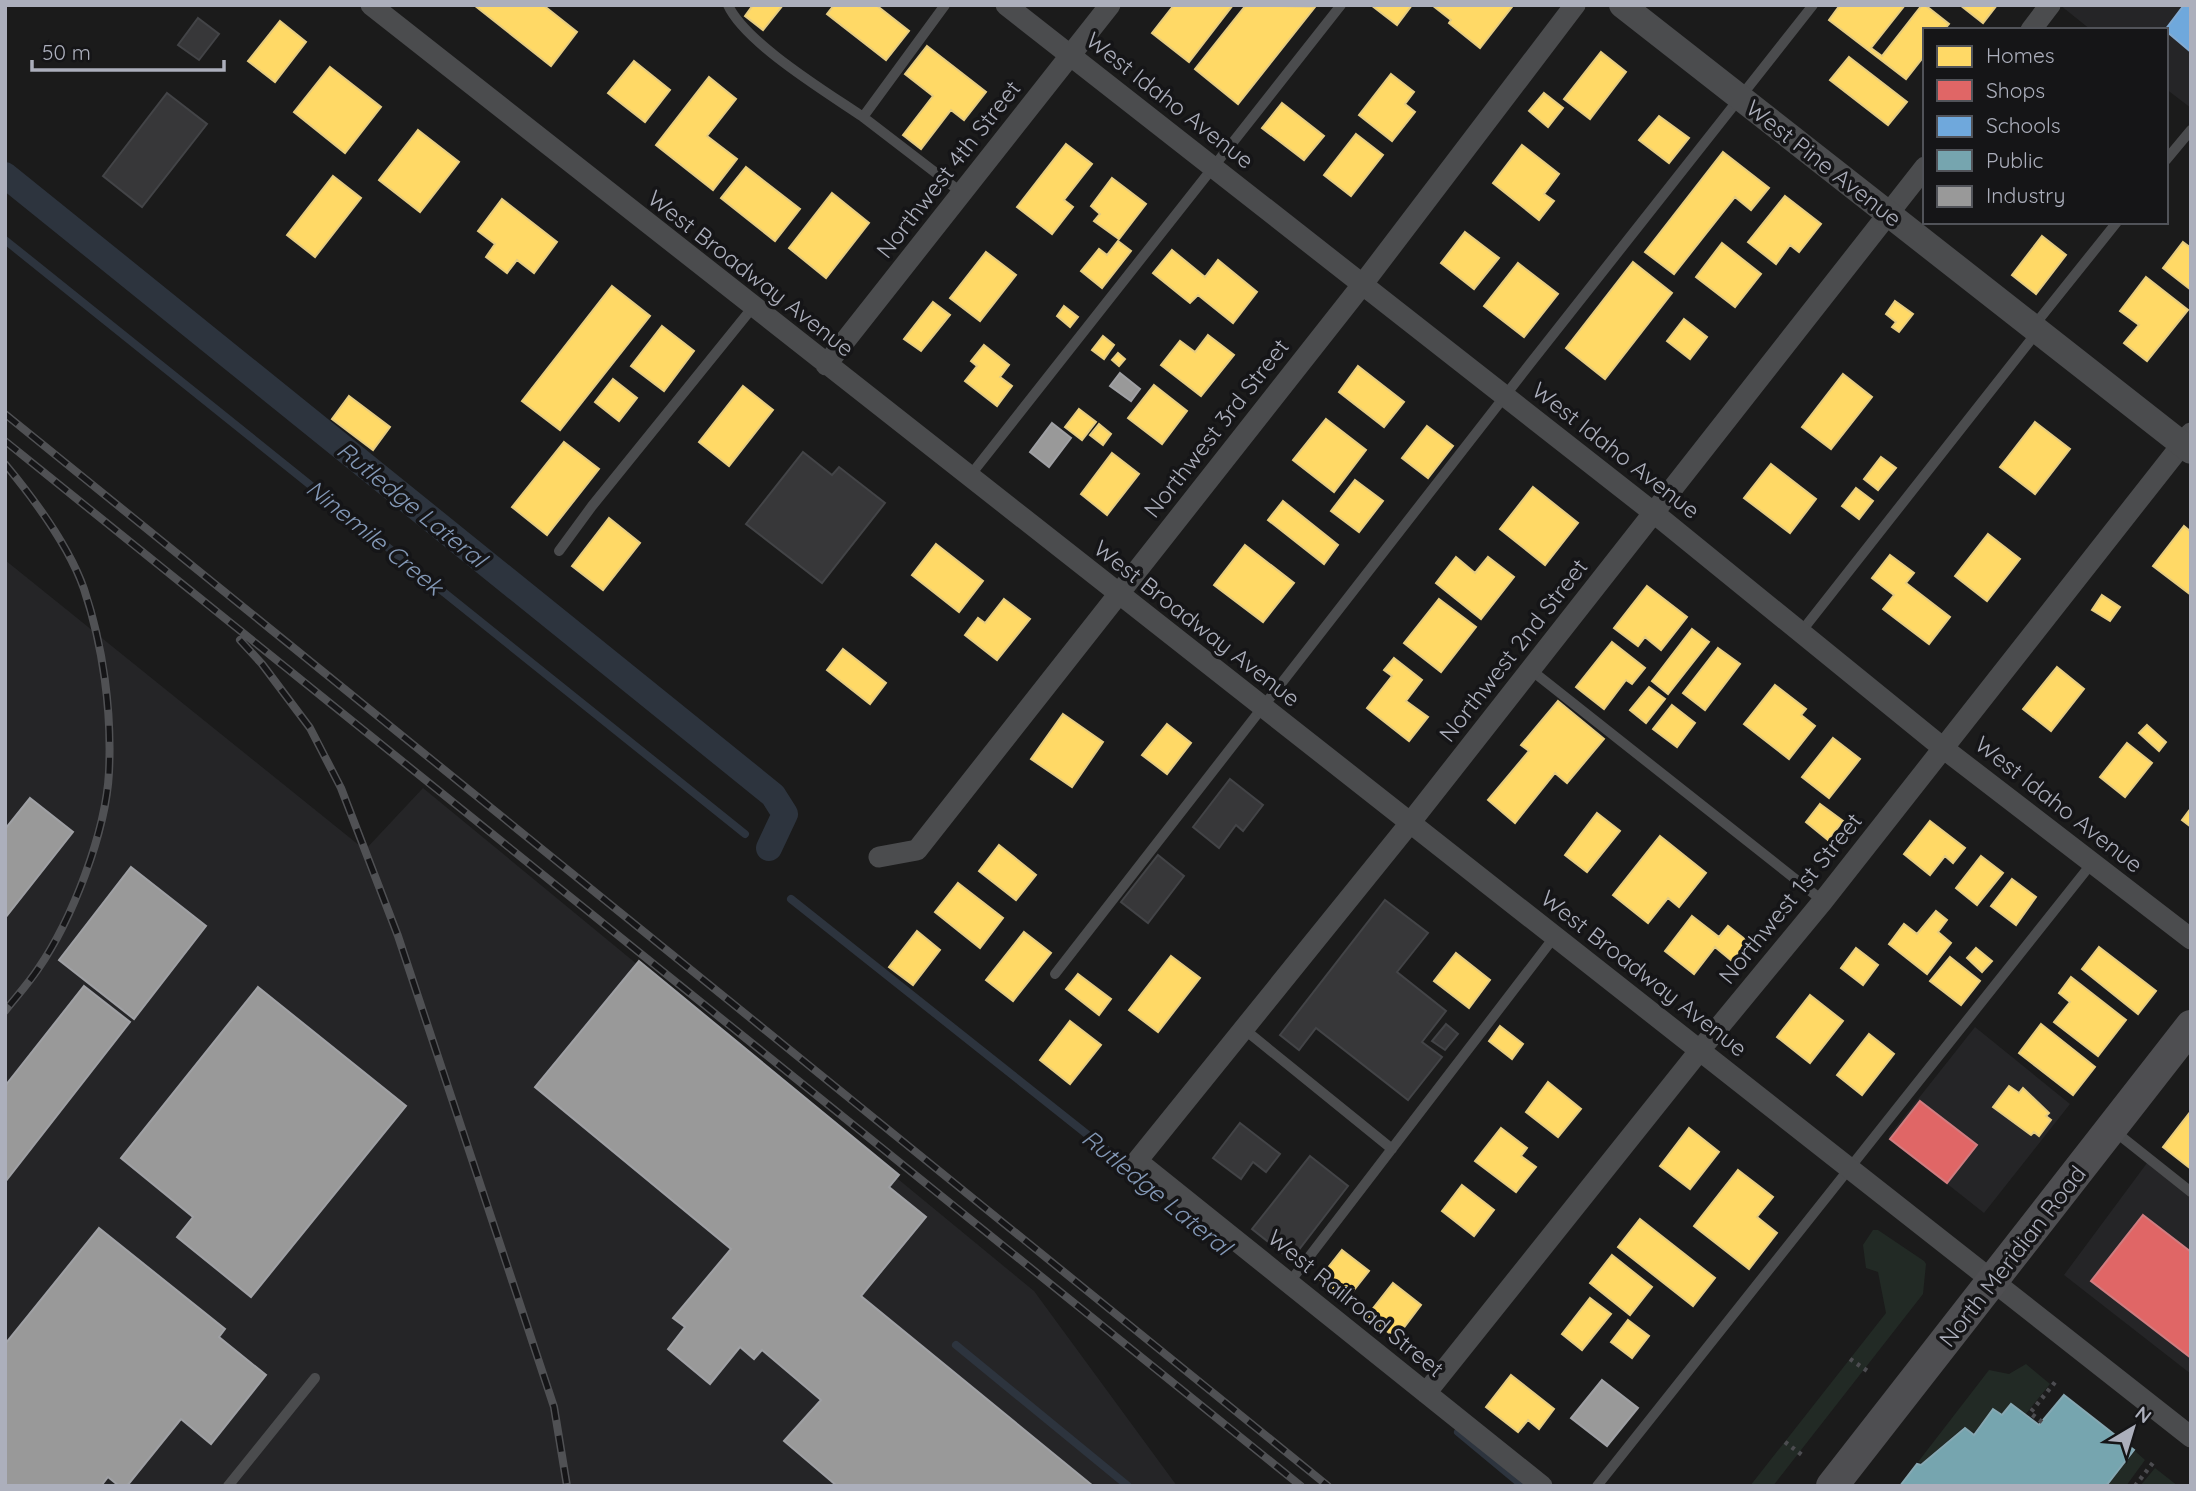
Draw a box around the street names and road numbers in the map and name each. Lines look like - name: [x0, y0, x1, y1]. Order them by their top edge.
- street label: West Idaho Avenue: [1080, 25, 1260, 175]
- street label: Northwest 4th Street: [870, 74, 1027, 264]
- street label: West Pine Avenue: [1740, 93, 1908, 233]
- street label: West Broadway Avenue: [642, 183, 860, 363]
- street label: Northwest 3rd Street: [1137, 333, 1295, 523]
- street label: West Idaho Avenue: [1526, 375, 1706, 525]
- street label: West Broadway Avenue: [1088, 533, 1306, 713]
- street label: Northwest 2nd Street: [1432, 552, 1594, 747]
- street label: West Idaho Avenue: [1969, 729, 2149, 879]
- street label: Northwest 1st Street: [1712, 806, 1868, 989]
- street label: West Broadway Avenue: [1535, 883, 1753, 1063]
- street label: North Meridian Road: [1932, 1160, 2092, 1352]
- street label: West Railroad Street: [1262, 1223, 1450, 1383]

